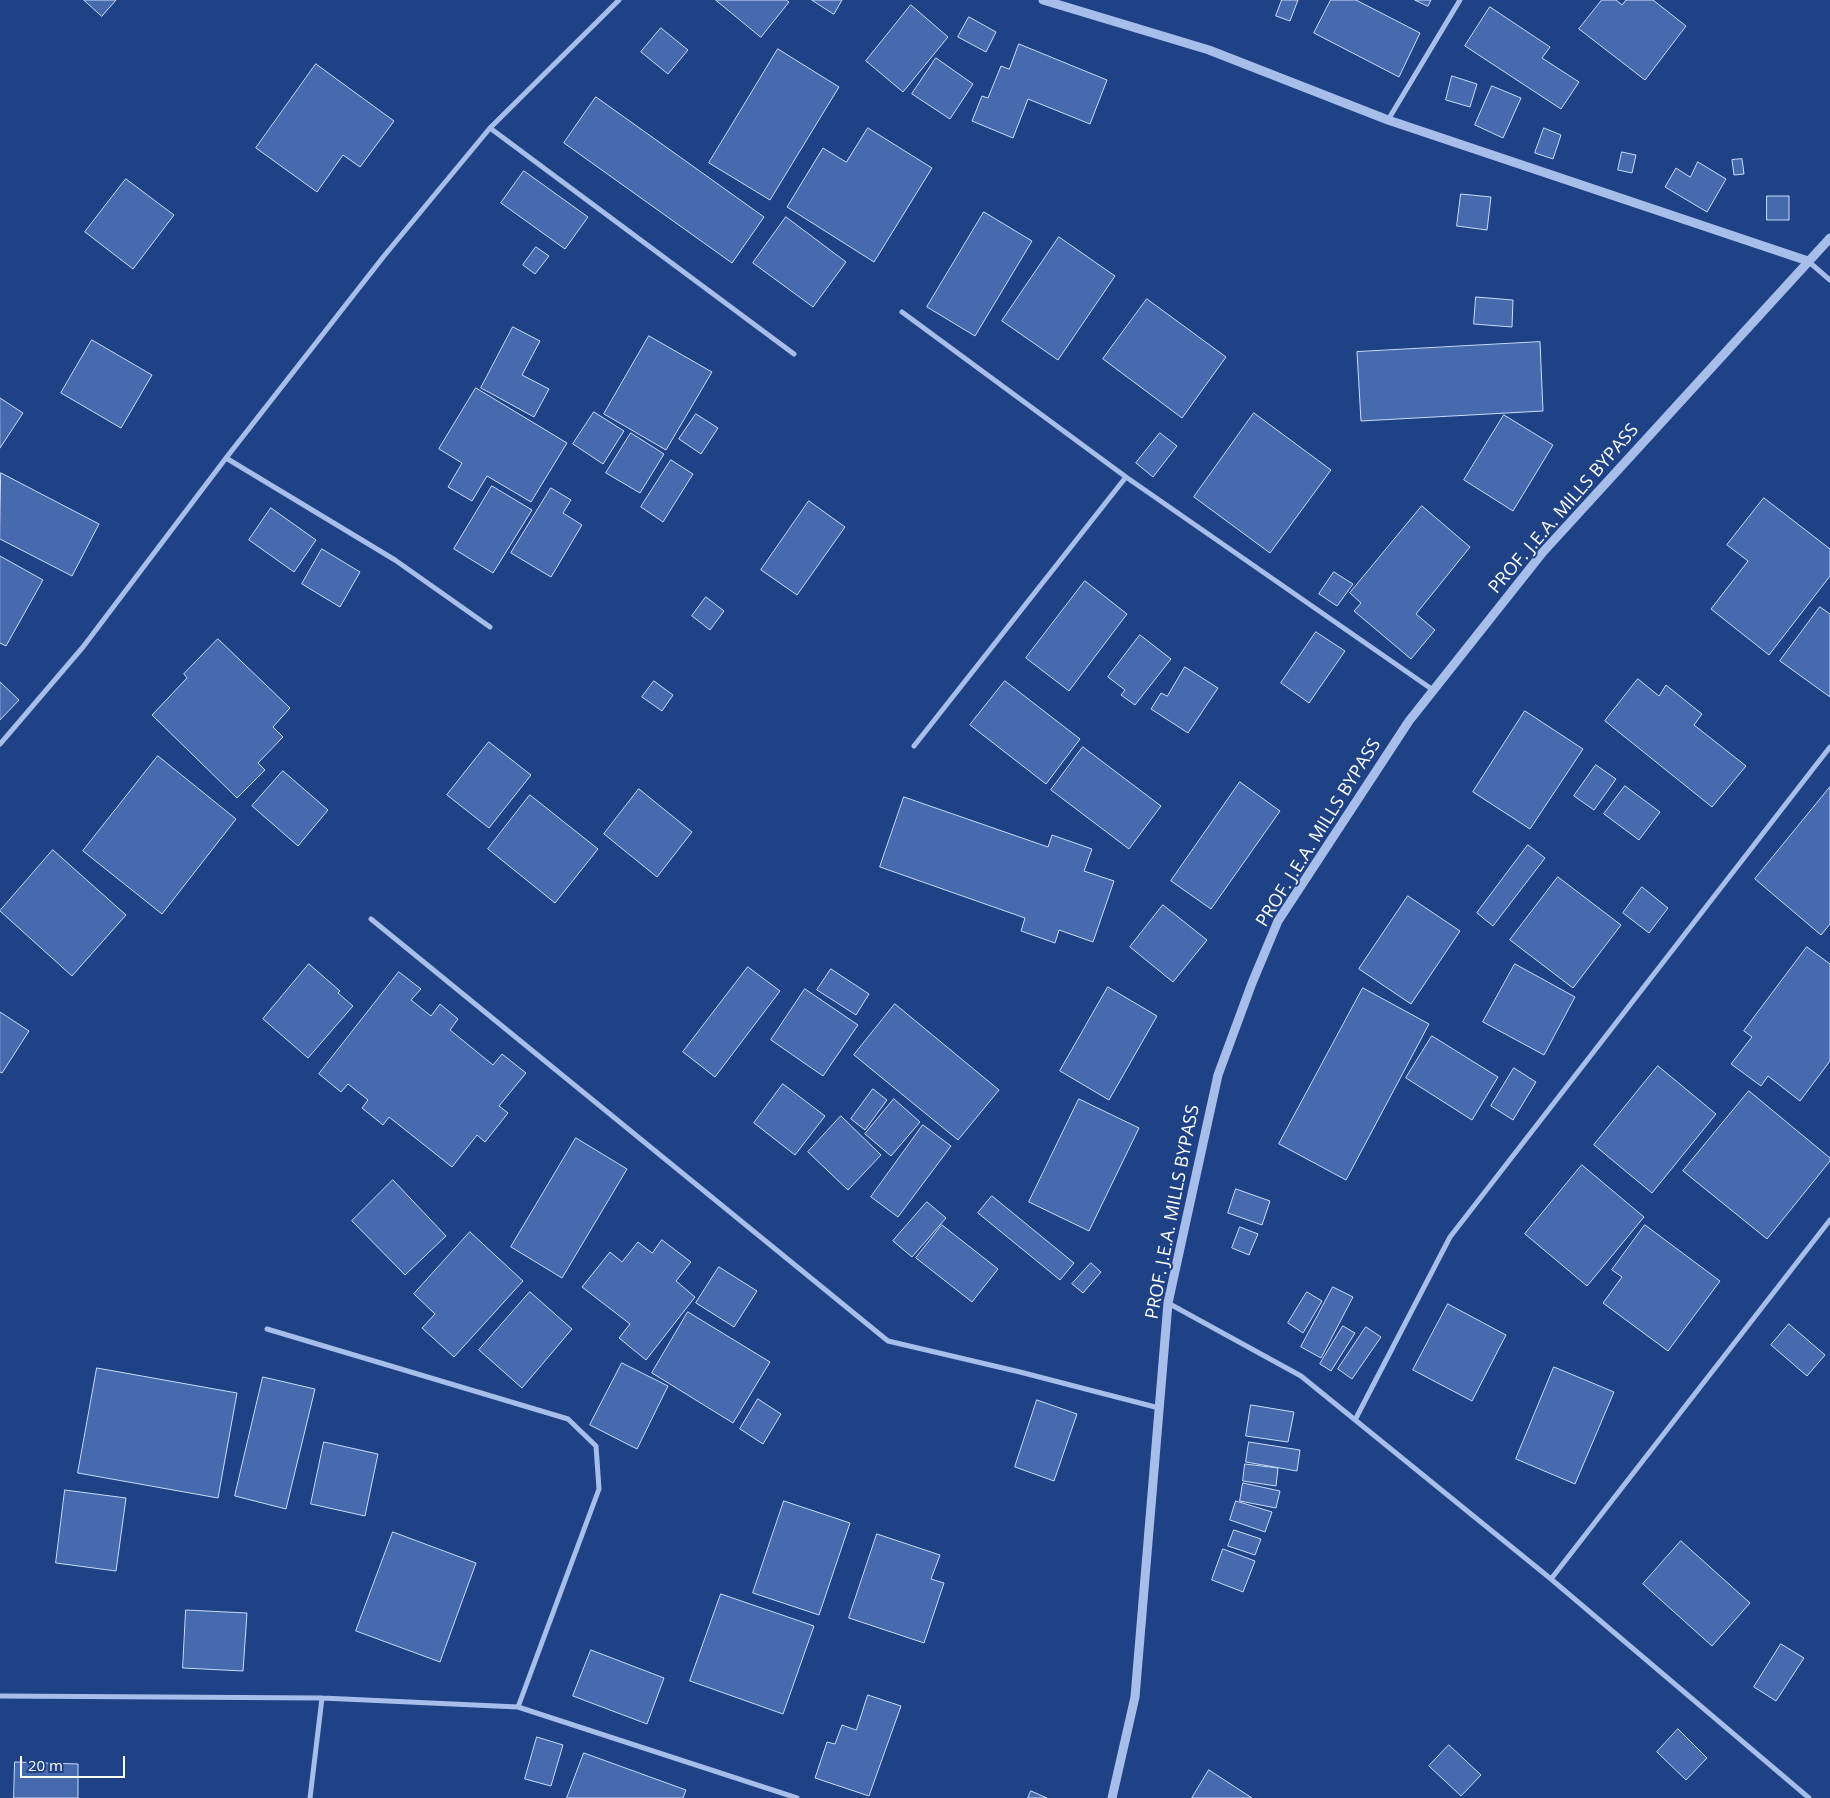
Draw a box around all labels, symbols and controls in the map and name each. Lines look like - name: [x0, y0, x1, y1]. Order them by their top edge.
- street label: PROF. J.E.A. MILLS BYPASS: [1484, 420, 1644, 598]
- street label: PROF. J.E.A. MILLS BYPASS: [1252, 735, 1386, 931]
- street label: PROF. J.E.A. MILLS BYPASS: [1142, 1103, 1204, 1321]
- scale bar: [22, 1746, 128, 1778]
- text: 20 m: [28, 1755, 63, 1775]

